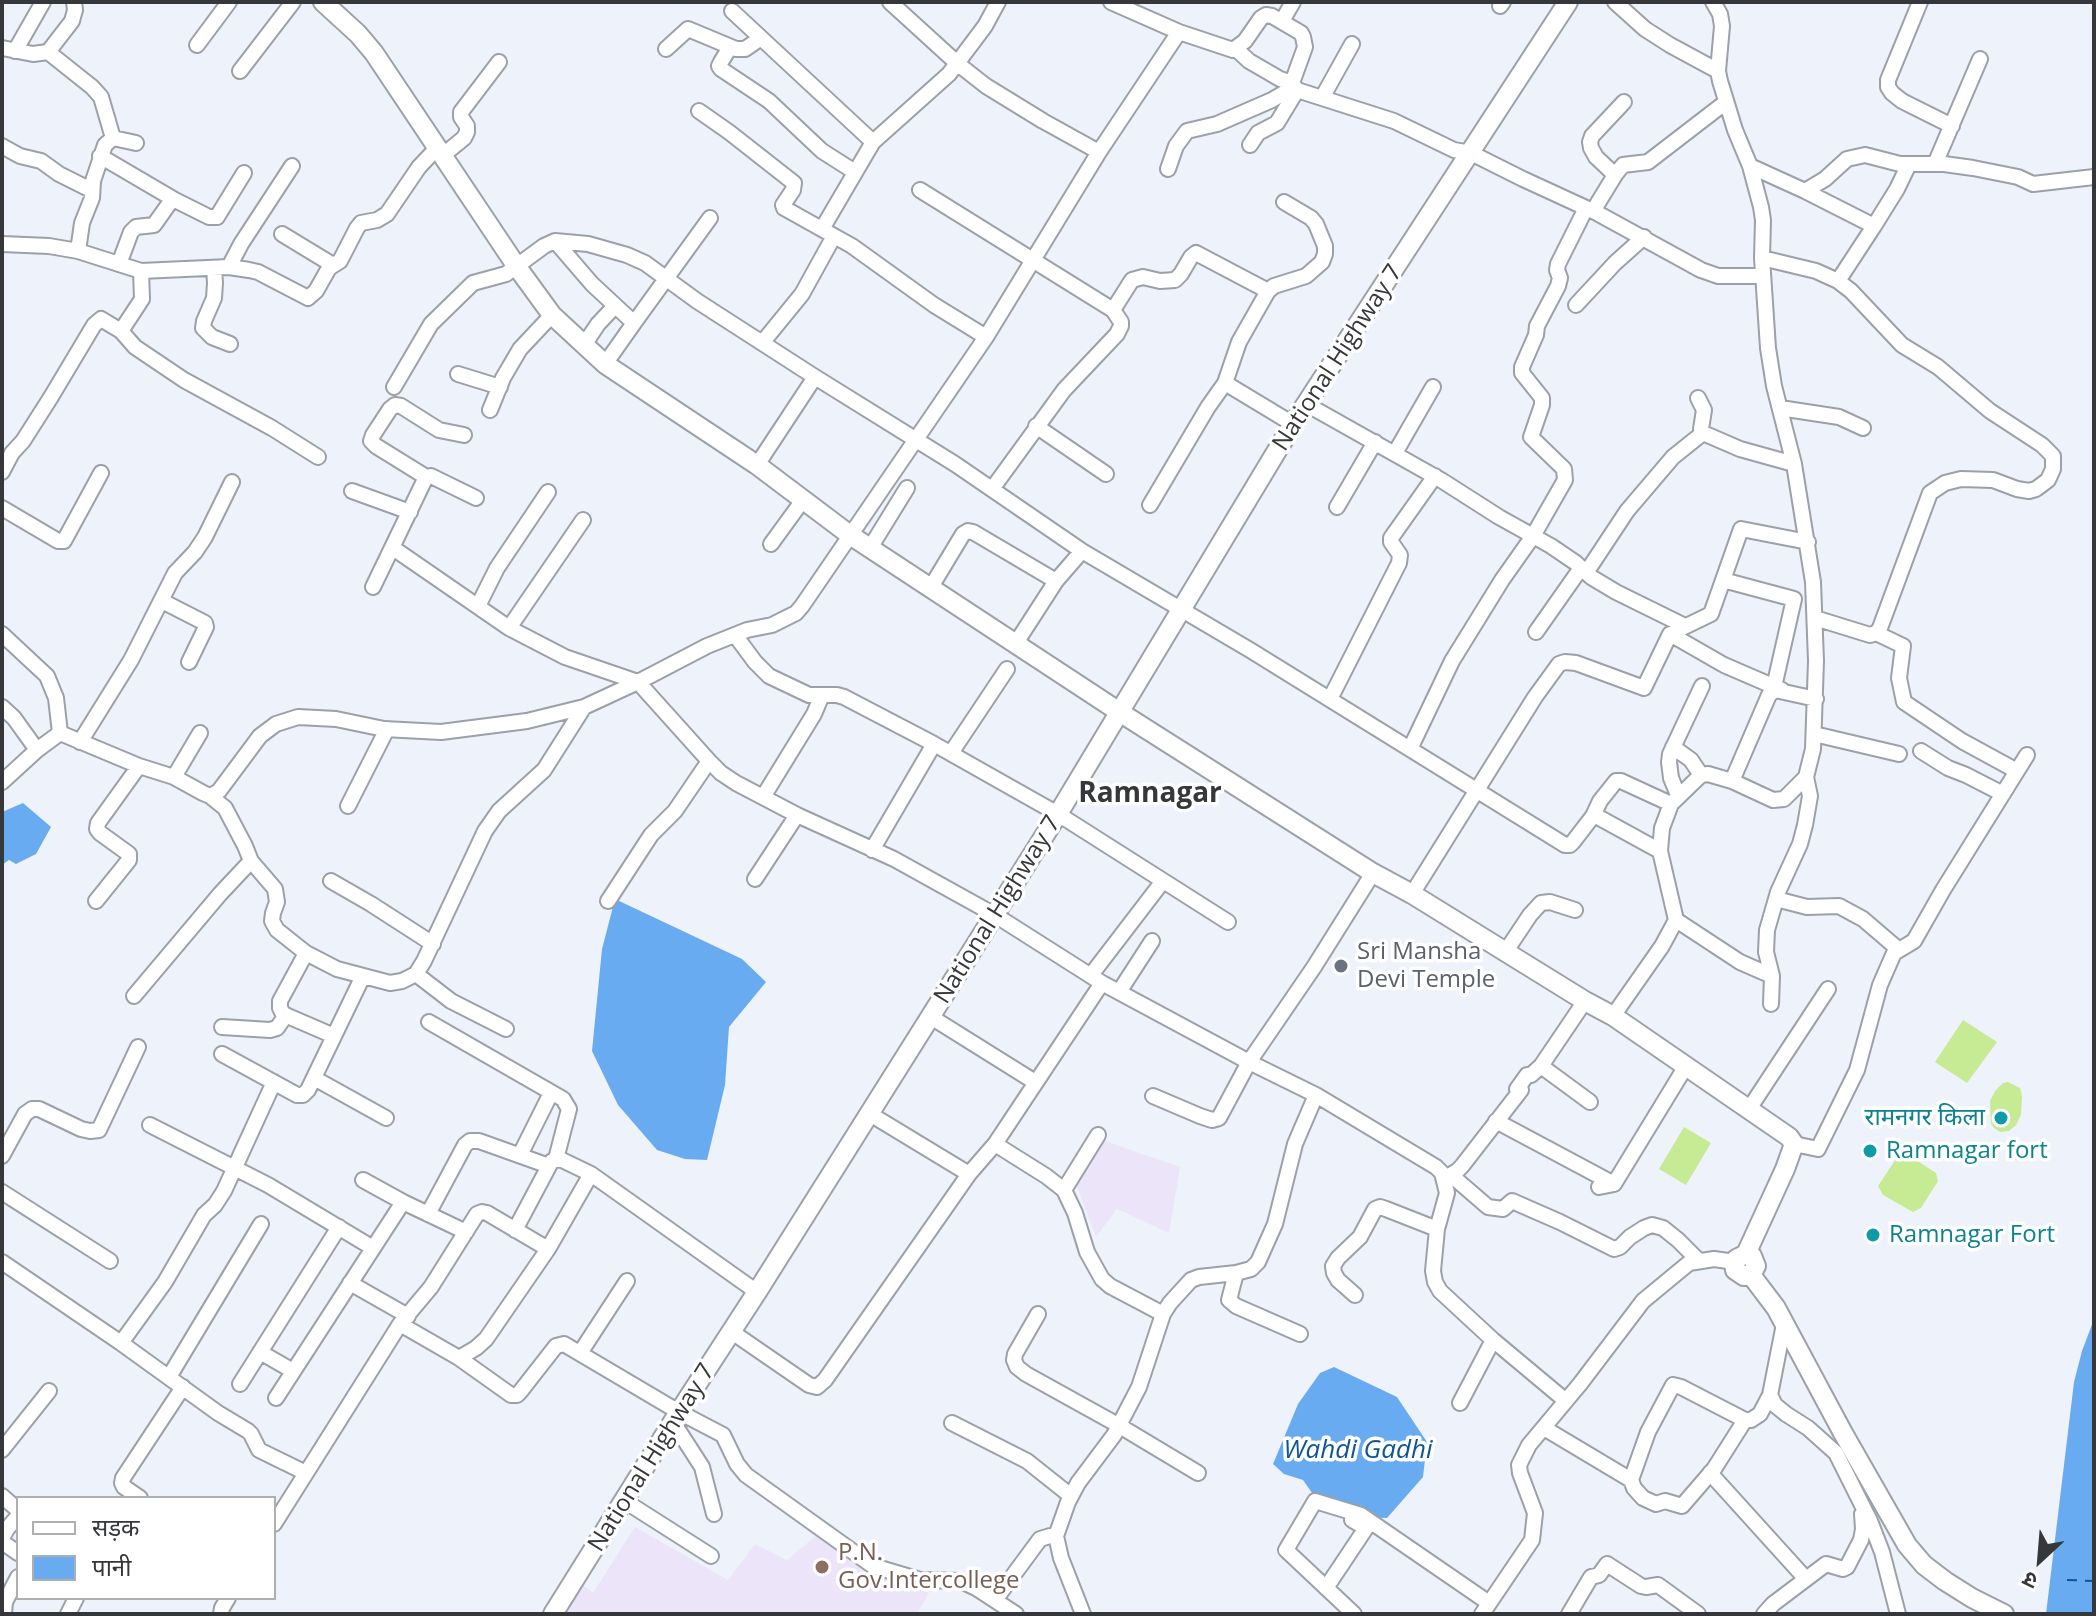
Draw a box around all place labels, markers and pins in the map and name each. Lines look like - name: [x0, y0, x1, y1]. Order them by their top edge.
- place label: Sri Mansha Devi Temple: [1357, 938, 1495, 994]
- marker: Sri Mansha Devi Temple: [1332, 957, 1350, 975]
- place label: रामनगर किला: [1865, 1104, 1985, 1132]
- marker: रामनगर किला: [1992, 1109, 2010, 1127]
- place label: Ramnagar fort: [1886, 1137, 2048, 1165]
- marker: Ramnagar fort: [1861, 1142, 1879, 1160]
- place label: Ramnagar Fort: [1889, 1221, 2055, 1249]
- marker: Ramnagar Fort: [1864, 1226, 1882, 1244]
- place label: P.N. Gov.Intercollege: [838, 1539, 1019, 1595]
- marker: P.N. Gov.Intercollege: [813, 1558, 831, 1576]

